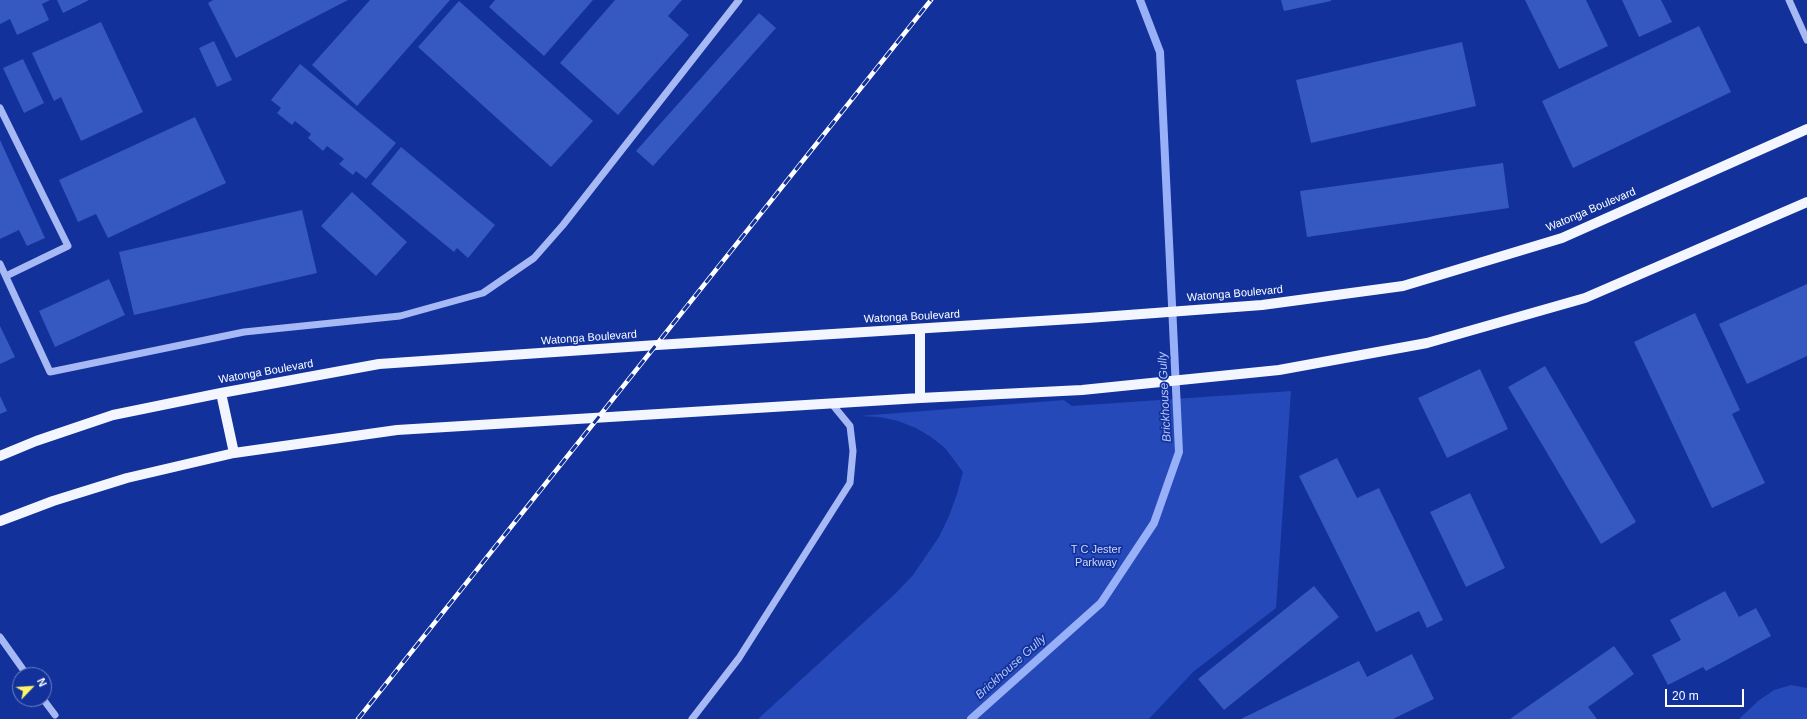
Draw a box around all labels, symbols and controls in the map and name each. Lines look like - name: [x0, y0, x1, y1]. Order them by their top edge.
- street label: Watonga Boulevard: [1544, 185, 1638, 235]
- street label: Watonga Boulevard: [1187, 283, 1283, 305]
- street label: Watonga Boulevard: [864, 308, 960, 326]
- street label: Watonga Boulevard: [541, 328, 637, 348]
- water label: Brickhouse Gully: [1155, 352, 1175, 442]
- street label: Watonga Boulevard: [217, 357, 315, 387]
- park label: T C Jester Parkway: [1071, 543, 1121, 569]
- water label: Brickhouse Gully: [973, 632, 1049, 702]
- north arrow: [12, 667, 52, 707]
- text: N: [35, 676, 49, 688]
- scale bar: [1667, 681, 1746, 707]
- text: 20 m: [1672, 689, 1699, 703]

